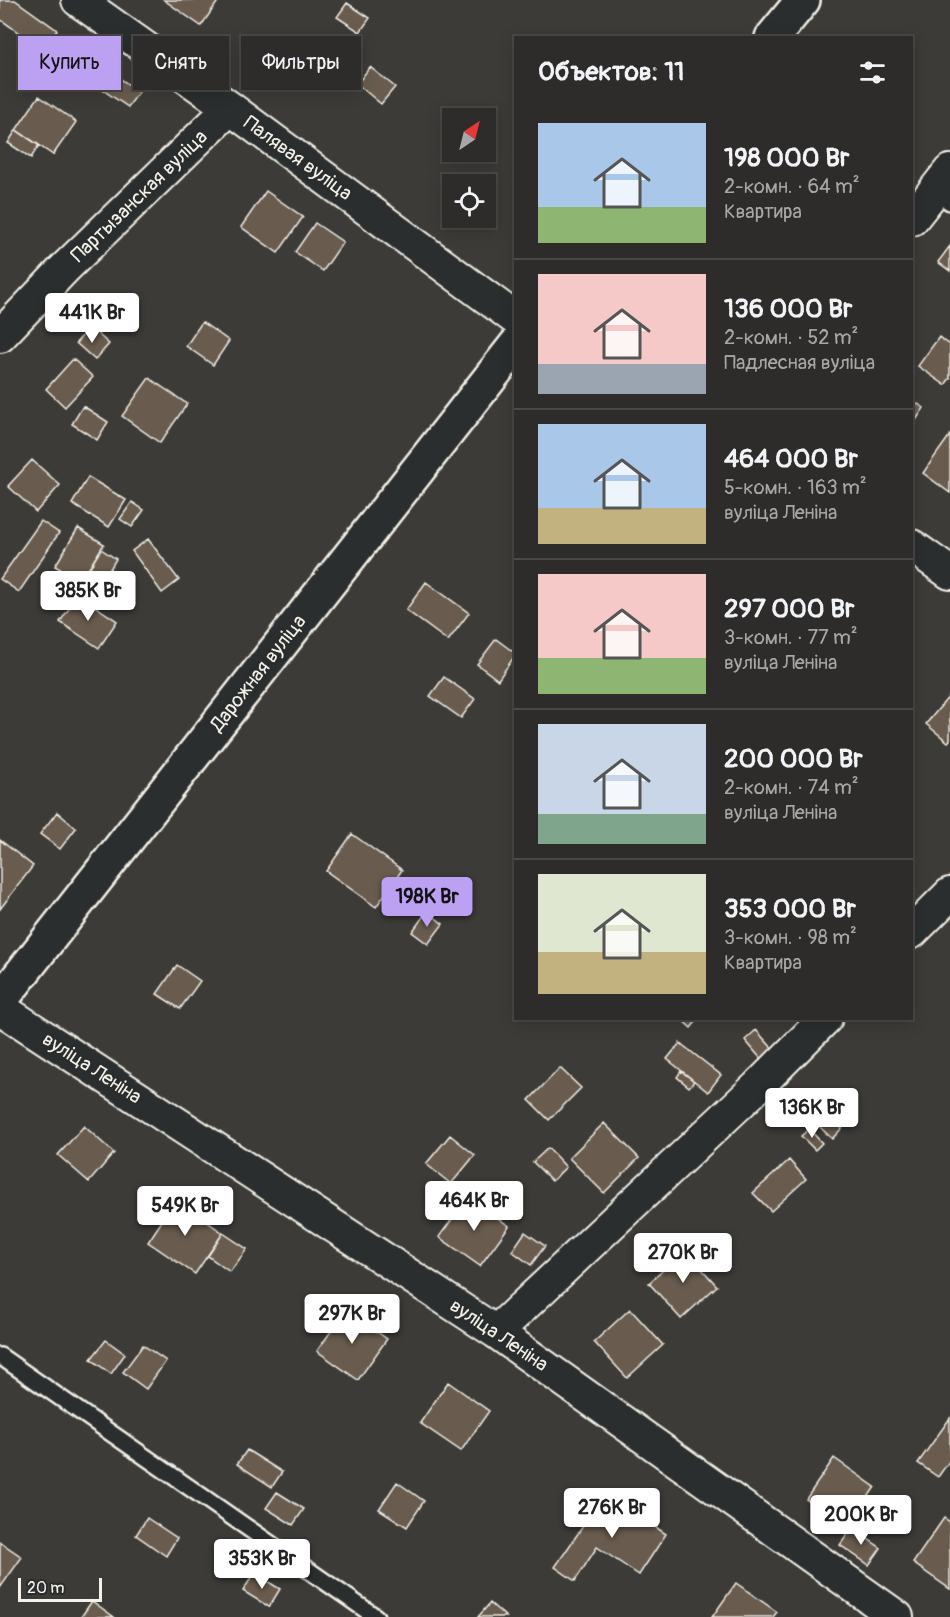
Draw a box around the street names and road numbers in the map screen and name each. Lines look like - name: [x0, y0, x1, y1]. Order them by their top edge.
- street label: Палявая вуліца: [239, 110, 357, 206]
- street label: Партызанская вуліца: [65, 124, 213, 268]
- street label: Дарожная вуліца: [204, 610, 311, 737]
- street label: вуліца Леніна: [38, 1027, 146, 1109]
- street label: вуліца Леніна: [445, 1293, 553, 1377]

